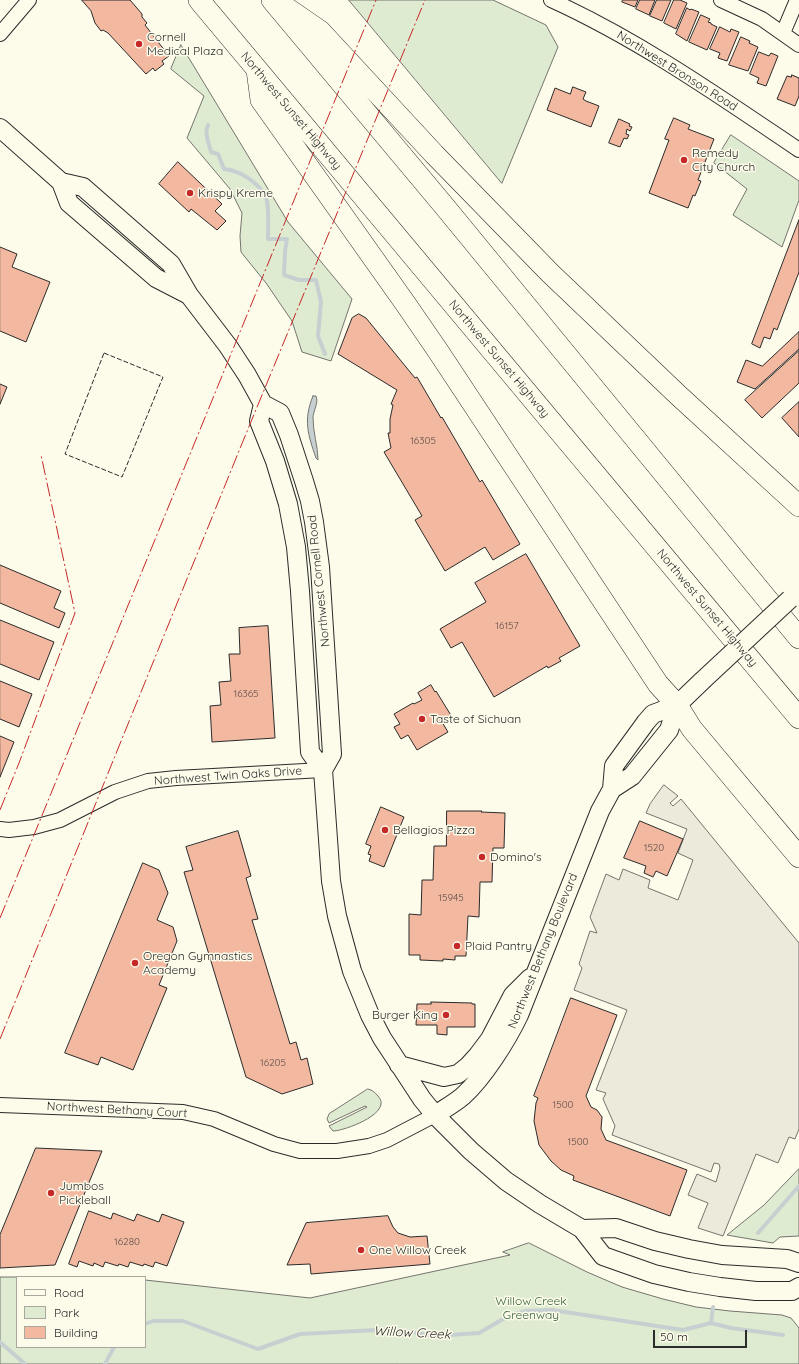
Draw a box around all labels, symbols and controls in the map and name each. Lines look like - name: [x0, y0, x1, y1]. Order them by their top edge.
- street label: Northwest Bronson Road: [614, 28, 740, 114]
- place label: Cornell Medical Plaza: [147, 30, 223, 58]
- marker: Cornell Medical Plaza: [134, 39, 144, 49]
- street label: Northwest Sunset Highway: [238, 49, 344, 173]
- place label: Remedy City Church: [692, 146, 755, 174]
- marker: Remedy City Church: [679, 155, 689, 165]
- place label: Krispy Kreme: [198, 186, 273, 200]
- marker: Krispy Kreme: [185, 188, 195, 198]
- street label: Northwest Sunset Highway: [446, 297, 552, 421]
- house number: 16305: [410, 435, 436, 447]
- street label: Northwest Cornell Road: [305, 514, 333, 648]
- street label: Northwest Sunset Highway: [654, 546, 760, 670]
- house number: 16157: [495, 620, 519, 632]
- house number: 16365: [233, 688, 259, 700]
- place label: Taste of Sichuan: [430, 712, 521, 726]
- marker: Taste of Sichuan: [417, 714, 427, 724]
- street label: Northwest Twin Oaks Drive: [153, 764, 303, 788]
- place label: Bellagios Pizza: [393, 823, 475, 837]
- marker: Bellagios Pizza: [380, 825, 390, 835]
- house number: 1520: [644, 842, 664, 854]
- place label: Domino's: [490, 850, 542, 864]
- marker: Domino's: [477, 852, 487, 862]
- street label: Northwest Bethany Boulevard: [505, 871, 581, 1031]
- house number: 15945: [438, 892, 464, 904]
- place label: Plaid Pantry: [465, 939, 532, 953]
- marker: Plaid Pantry: [452, 941, 462, 951]
- place label: Oregon Gymnastics Academy: [143, 949, 252, 977]
- marker: Oregon Gymnastics Academy: [130, 958, 140, 968]
- place label: Burger King: [372, 1008, 438, 1022]
- marker: Burger King: [441, 1010, 451, 1020]
- house number: 16205: [260, 1057, 286, 1069]
- street label: Northwest Bethany Court: [46, 1099, 188, 1121]
- house number: 1500: [552, 1099, 574, 1111]
- house number: 1500: [567, 1136, 589, 1148]
- place label: Jumbos Pickleball: [59, 1179, 111, 1207]
- marker: Jumbos Pickleball: [46, 1188, 56, 1198]
- house number: 16280: [114, 1236, 140, 1248]
- place label: One Willow Creek: [369, 1243, 466, 1257]
- marker: One Willow Creek: [356, 1245, 366, 1255]
- legend: [16, 1276, 146, 1348]
- text: Road: [54, 1285, 84, 1300]
- park label: Willow Creek Greenway: [495, 1294, 567, 1322]
- text: Park: [54, 1305, 79, 1320]
- scale bar: [655, 1322, 749, 1348]
- water label: Willow Creek: [373, 1323, 451, 1343]
- text: Building: [54, 1325, 98, 1340]
- text: 50 m: [660, 1329, 688, 1344]

